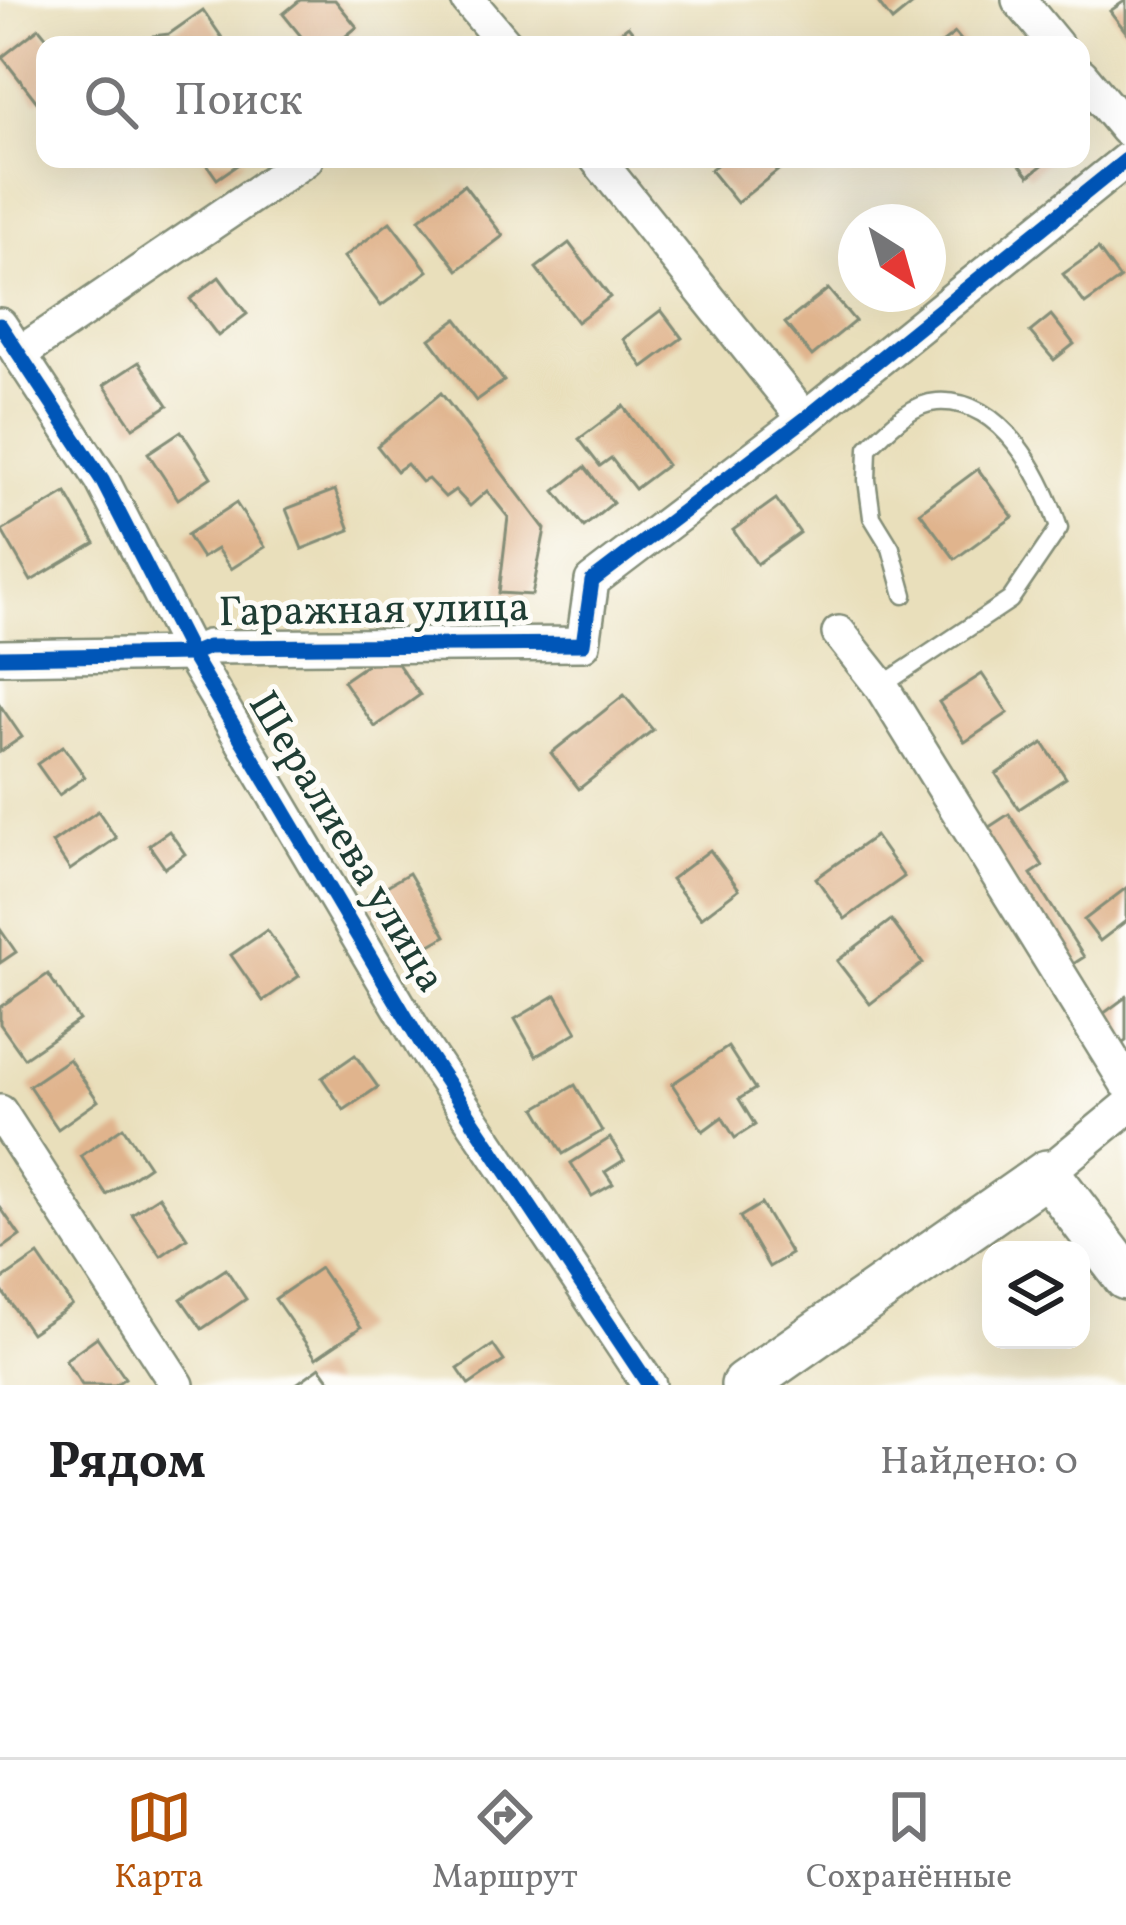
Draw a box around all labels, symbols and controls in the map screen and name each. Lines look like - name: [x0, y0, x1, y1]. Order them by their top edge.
- search box: [36, 36, 1090, 168]
- icon: search: [78, 69, 144, 135]
- text: Поиск: [174, 71, 303, 134]
- north arrow: [838, 204, 946, 312]
- street label: Гаражная улица: [218, 580, 530, 644]
- street label: Шералиева улица: [232, 681, 458, 1005]
- map controls: [982, 1241, 1090, 1349]
- button: layers: [982, 1241, 1090, 1349]
- text: Рядом: [48, 1428, 206, 1499]
- text: Найдено: 0: [880, 1436, 1078, 1490]
- tab: Карта: [114, 1784, 204, 1902]
- tab: Маршрут: [432, 1784, 578, 1902]
- tab: Сохранённые: [806, 1784, 1012, 1902]

